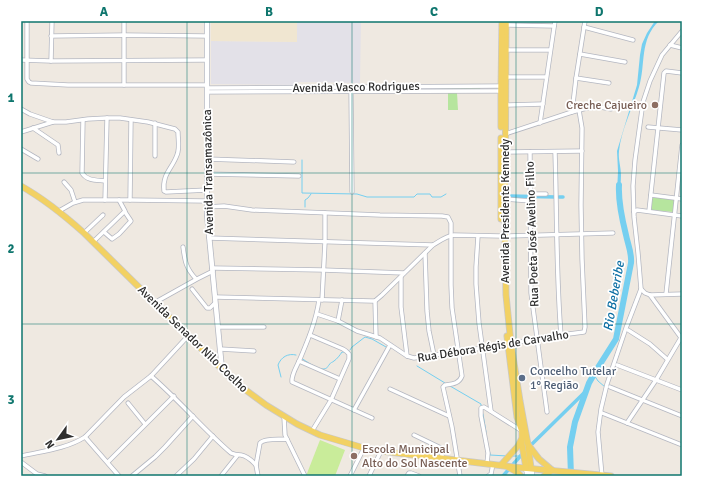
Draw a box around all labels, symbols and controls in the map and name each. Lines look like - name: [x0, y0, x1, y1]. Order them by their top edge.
- text: A: [100, 4, 109, 20]
- text: B: [265, 4, 273, 20]
- text: C: [430, 4, 438, 20]
- text: D: [595, 4, 604, 20]
- street label: Avenida Vasco Rodrigues: [292, 79, 420, 96]
- text: 1: [7, 90, 15, 106]
- place label: Creche Cajueiro: [566, 98, 647, 113]
- marker: Creche Cajueiro: [650, 100, 660, 110]
- street label: Avenida Transamazônica: [200, 109, 217, 235]
- street label: Avenida Presidente Kennedy: [498, 138, 513, 283]
- street label: Rua Poeta José Avelino Filho: [522, 161, 543, 307]
- text: 2: [7, 241, 15, 257]
- water label: Rio Beberibe: [600, 259, 628, 332]
- street label: Avenida Senador Nilo Coelho: [134, 283, 251, 396]
- street label: Rua Débora Régis de Carvalho: [416, 327, 570, 366]
- place label: Concelho Tutelar 1° Região: [530, 364, 617, 393]
- marker: Concelho Tutelar 1° Região: [517, 373, 527, 383]
- text: 3: [7, 392, 15, 408]
- north arrow: [38, 419, 78, 459]
- text: N: [42, 437, 58, 451]
- place label: Escola Municipal Alto do Sol Nascente: [362, 442, 468, 471]
- marker: Escola Municipal Alto do Sol Nascente: [349, 451, 359, 461]

